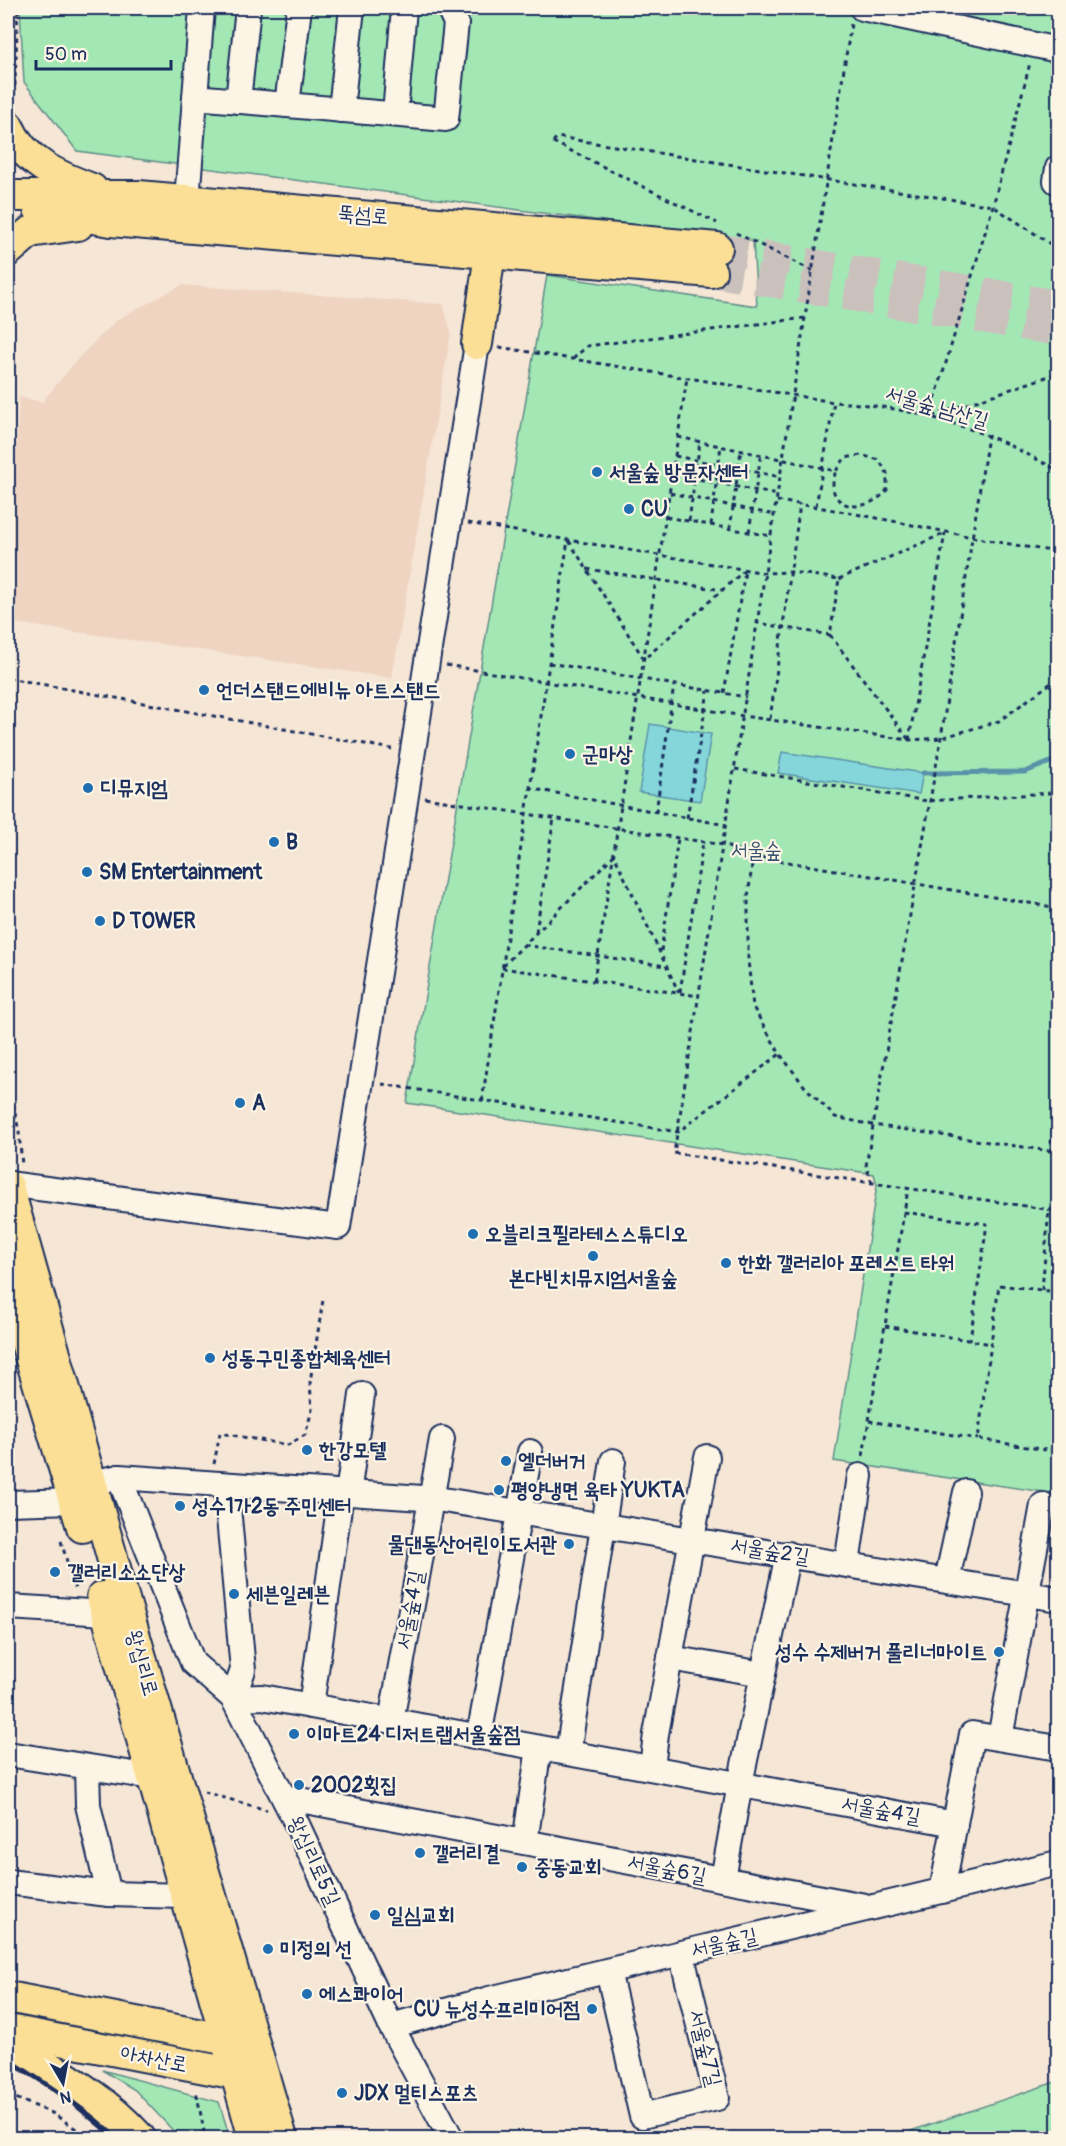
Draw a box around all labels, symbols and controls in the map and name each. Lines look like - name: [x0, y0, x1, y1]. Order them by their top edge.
- scale bar: [36, 33, 171, 71]
- text: 50 m: [45, 43, 87, 66]
- street label: 뚝섬로: [337, 199, 389, 231]
- street label: 서울숲 남산길: [882, 379, 992, 435]
- place label: 서울숲 방문자센터: [609, 459, 749, 486]
- marker: 서울숲 방문자센터: [590, 465, 604, 479]
- place label: CU: [641, 496, 668, 523]
- marker: CU: [622, 502, 636, 516]
- place label: 언더스탠드에비뉴 아트스탠드: [216, 677, 440, 704]
- marker: 언더스탠드에비뉴 아트스탠드: [197, 683, 211, 697]
- place label: 군마상: [582, 741, 633, 768]
- marker: 군마상: [563, 747, 577, 761]
- place label: 디뮤지엄: [100, 775, 168, 802]
- marker: 디뮤지엄: [81, 781, 95, 795]
- place label: B: [286, 829, 298, 856]
- marker: B: [267, 835, 281, 849]
- park label: 서울숲: [731, 837, 781, 864]
- place label: SM Entertainment: [99, 859, 263, 886]
- marker: SM Entertainment: [80, 865, 94, 879]
- place label: D TOWER: [112, 908, 196, 935]
- marker: D TOWER: [93, 914, 107, 928]
- place label: A: [252, 1090, 266, 1117]
- marker: A: [233, 1096, 247, 1110]
- place label: 오블리크필라테스스튜디오: [485, 1221, 688, 1248]
- marker: 오블리크필라테스스튜디오: [466, 1227, 480, 1241]
- marker: 본다빈치뮤지엄서울숲: [586, 1249, 600, 1263]
- place label: 한화 갤러리아 포레스트 타워: [737, 1250, 954, 1277]
- marker: 한화 갤러리아 포레스트 타워: [719, 1256, 733, 1270]
- place label: 본다빈치뮤지엄서울숲: [509, 1265, 678, 1292]
- place label: 성동구민종합체육센터: [222, 1345, 391, 1372]
- marker: 성동구민종합체육센터: [203, 1351, 217, 1365]
- place label: 한강모텔: [318, 1437, 387, 1464]
- marker: 한강모텔: [300, 1443, 314, 1457]
- place label: 엘더버거: [518, 1448, 586, 1475]
- marker: 엘더버거: [499, 1454, 513, 1468]
- place label: 평양냉면 육타 YUKTA: [511, 1477, 685, 1504]
- marker: 평양냉면 육타 YUKTA: [492, 1483, 506, 1497]
- place label: 성수1가2동 주민센터: [192, 1493, 352, 1520]
- marker: 성수1가2동 주민센터: [173, 1499, 187, 1513]
- place label: 물댄동산어린이도서관: [388, 1531, 557, 1558]
- street label: 서울숲2길: [729, 1531, 811, 1571]
- marker: 물댄동산어린이도서관: [562, 1537, 576, 1551]
- place label: 갤러리소소단상: [67, 1559, 185, 1586]
- marker: 갤러리소소단상: [48, 1565, 62, 1579]
- street label: 서울숲4길: [390, 1568, 430, 1652]
- place label: 세븐일레븐: [246, 1581, 331, 1608]
- marker: 세븐일레븐: [227, 1587, 241, 1601]
- street label: 왕십리로: [120, 1627, 164, 1699]
- place label: 성수 수제버거 풀리너마이트: [775, 1639, 987, 1666]
- marker: 성수 수제버거 풀리너마이트: [992, 1645, 1006, 1659]
- place label: 이마트24 디저트랩서울숲점: [306, 1721, 520, 1748]
- marker: 이마트24 디저트랩서울숲점: [287, 1727, 301, 1741]
- place label: 2002횟집: [311, 1772, 397, 1799]
- marker: 2002횟집: [292, 1778, 306, 1792]
- street label: 서울숲4길: [839, 1790, 923, 1830]
- street label: 왕십리로5길: [282, 1812, 347, 1910]
- place label: 갤러리결: [432, 1840, 500, 1867]
- marker: 갤러리결: [413, 1846, 427, 1860]
- street label: 서울숲6길: [625, 1848, 709, 1890]
- place label: 중동교회: [534, 1854, 602, 1881]
- marker: 중동교회: [515, 1860, 529, 1874]
- place label: 일심교회: [387, 1902, 455, 1929]
- marker: 일심교회: [368, 1908, 382, 1922]
- street label: 서울숲길: [688, 1922, 760, 1964]
- place label: 미정의 선: [280, 1936, 352, 1963]
- marker: 미정의 선: [261, 1942, 275, 1956]
- place label: 에스콰이어: [319, 1981, 404, 2008]
- marker: 에스콰이어: [300, 1987, 314, 2001]
- place label: CU 뉴성수프리미어점: [413, 1996, 580, 2023]
- marker: CU 뉴성수프리미어점: [585, 2002, 599, 2016]
- street label: 서울숲7길: [682, 2007, 728, 2090]
- street label: 아차산로: [118, 2039, 190, 2079]
- north arrow: [33, 2053, 93, 2113]
- place label: JDX 멀티스포츠: [354, 2080, 478, 2107]
- text: N: [58, 2086, 72, 2108]
- marker: JDX 멀티스포츠: [335, 2086, 349, 2100]

